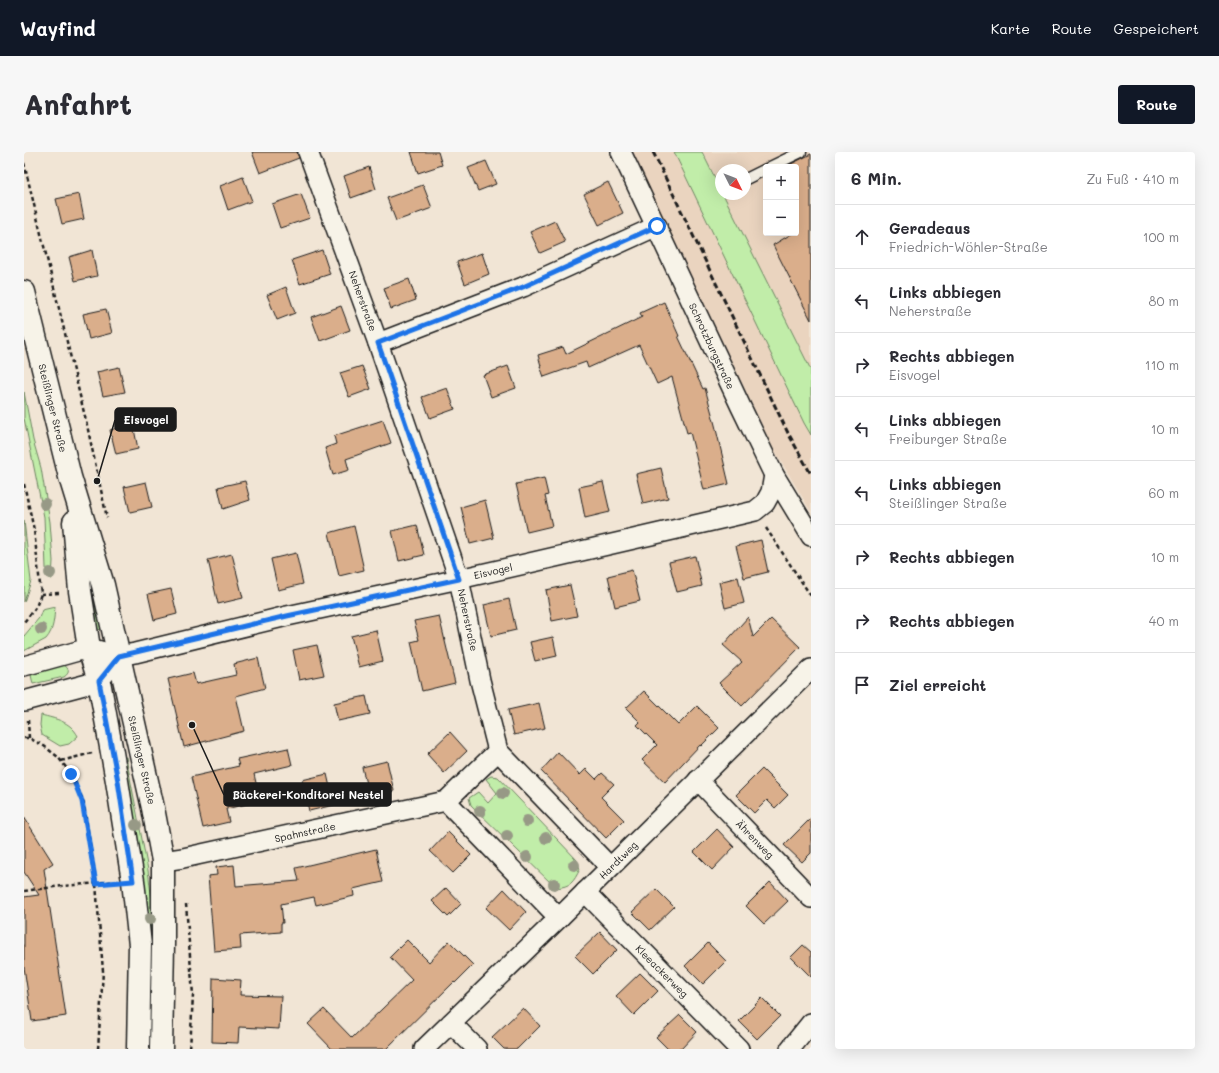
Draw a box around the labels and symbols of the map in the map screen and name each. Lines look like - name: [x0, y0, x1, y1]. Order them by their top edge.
- north arrow: [715, 164, 751, 200]
- route start: [648, 217, 666, 235]
- street label: Neherstraße: [346, 269, 380, 333]
- street label: Schrotzburgstraße: [686, 301, 738, 391]
- street label: Steißlinger Straße: [35, 362, 71, 454]
- callout: Eisvogel: [115, 408, 176, 431]
- text: Eisvogel: [123, 412, 169, 427]
- street label: Eisvogel: [472, 560, 514, 582]
- street label: Neherstraße: [455, 588, 481, 652]
- street label: Steißlinger Straße: [125, 714, 159, 806]
- route end: [62, 765, 80, 783]
- callout: Bäckerei-Konditorei Nestel: [224, 783, 391, 806]
- text: Bäckerei-Konditorei Nestel: [232, 787, 384, 802]
- street label: Ährenweg: [733, 816, 777, 862]
- street label: Spahnstraße: [273, 819, 337, 845]
- street label: Hardtweg: [596, 838, 640, 882]
- street label: Kleeackerweg: [633, 942, 692, 1001]

